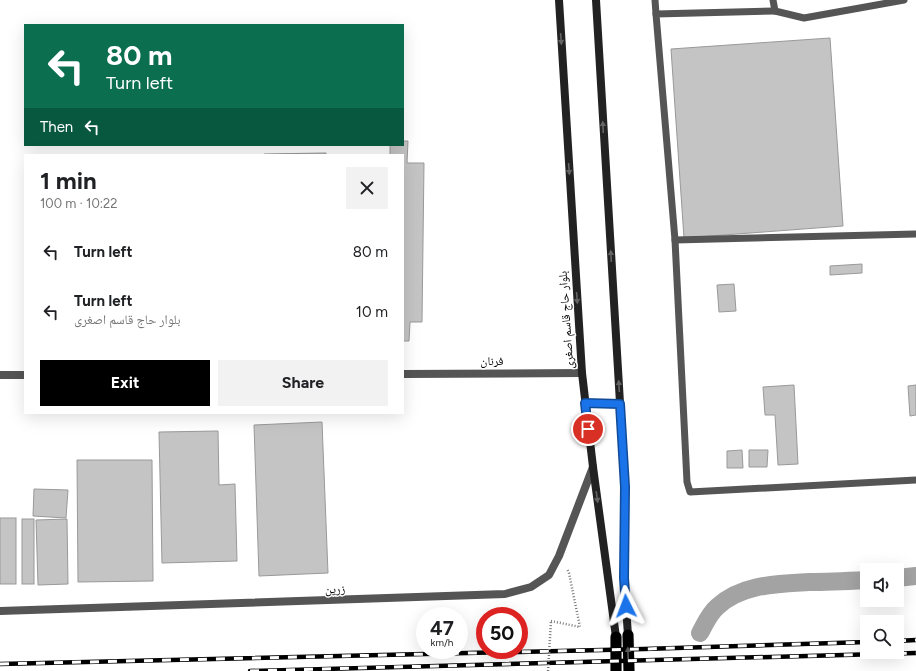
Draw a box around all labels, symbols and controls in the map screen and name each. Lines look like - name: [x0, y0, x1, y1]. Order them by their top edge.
- one-way arrow: [558, 33, 564, 46]
- text: 80 m: [106, 38, 172, 72]
- icon: left: [40, 40, 92, 92]
- text: Turn left: [106, 72, 173, 94]
- icon: left: [81, 116, 103, 138]
- text: Then: [40, 118, 73, 136]
- one-way arrow: [600, 121, 607, 133]
- one-way arrow: [566, 163, 572, 176]
- text: 1 min: [40, 166, 97, 195]
- button: close: [346, 167, 388, 209]
- text: 100 m · 10:22: [40, 196, 118, 211]
- icon: left: [40, 241, 62, 263]
- text: Turn left: [74, 243, 132, 261]
- text: 80 m: [353, 243, 388, 261]
- one-way arrow: [608, 250, 615, 262]
- street label: بلوار حاج قاسم اصغری: [556, 270, 577, 370]
- text: Turn left: [74, 292, 132, 310]
- one-way arrow: [574, 292, 580, 305]
- icon: left: [40, 301, 62, 323]
- text: 10 m: [356, 303, 388, 321]
- text: بلوار حاج قاسم اصغری: [74, 312, 181, 327]
- street label: فرنان: [480, 354, 504, 368]
- button: Exit: [40, 360, 210, 406]
- button: Share: [218, 360, 388, 406]
- one-way arrow: [616, 380, 623, 392]
- pin: [571, 412, 605, 446]
- icon: arrive: [577, 418, 599, 440]
- one-way arrow: [594, 491, 600, 503]
- map controls: [860, 563, 904, 659]
- button: sound: [860, 563, 904, 607]
- street label: زرین: [325, 582, 346, 597]
- position arrow: [605, 585, 647, 627]
- speed limit sign: 50: [476, 607, 528, 659]
- button: search: [860, 615, 904, 659]
- text: 47: [430, 616, 454, 640]
- text: km/h: [431, 636, 453, 649]
- one-way arrow: [625, 647, 632, 659]

